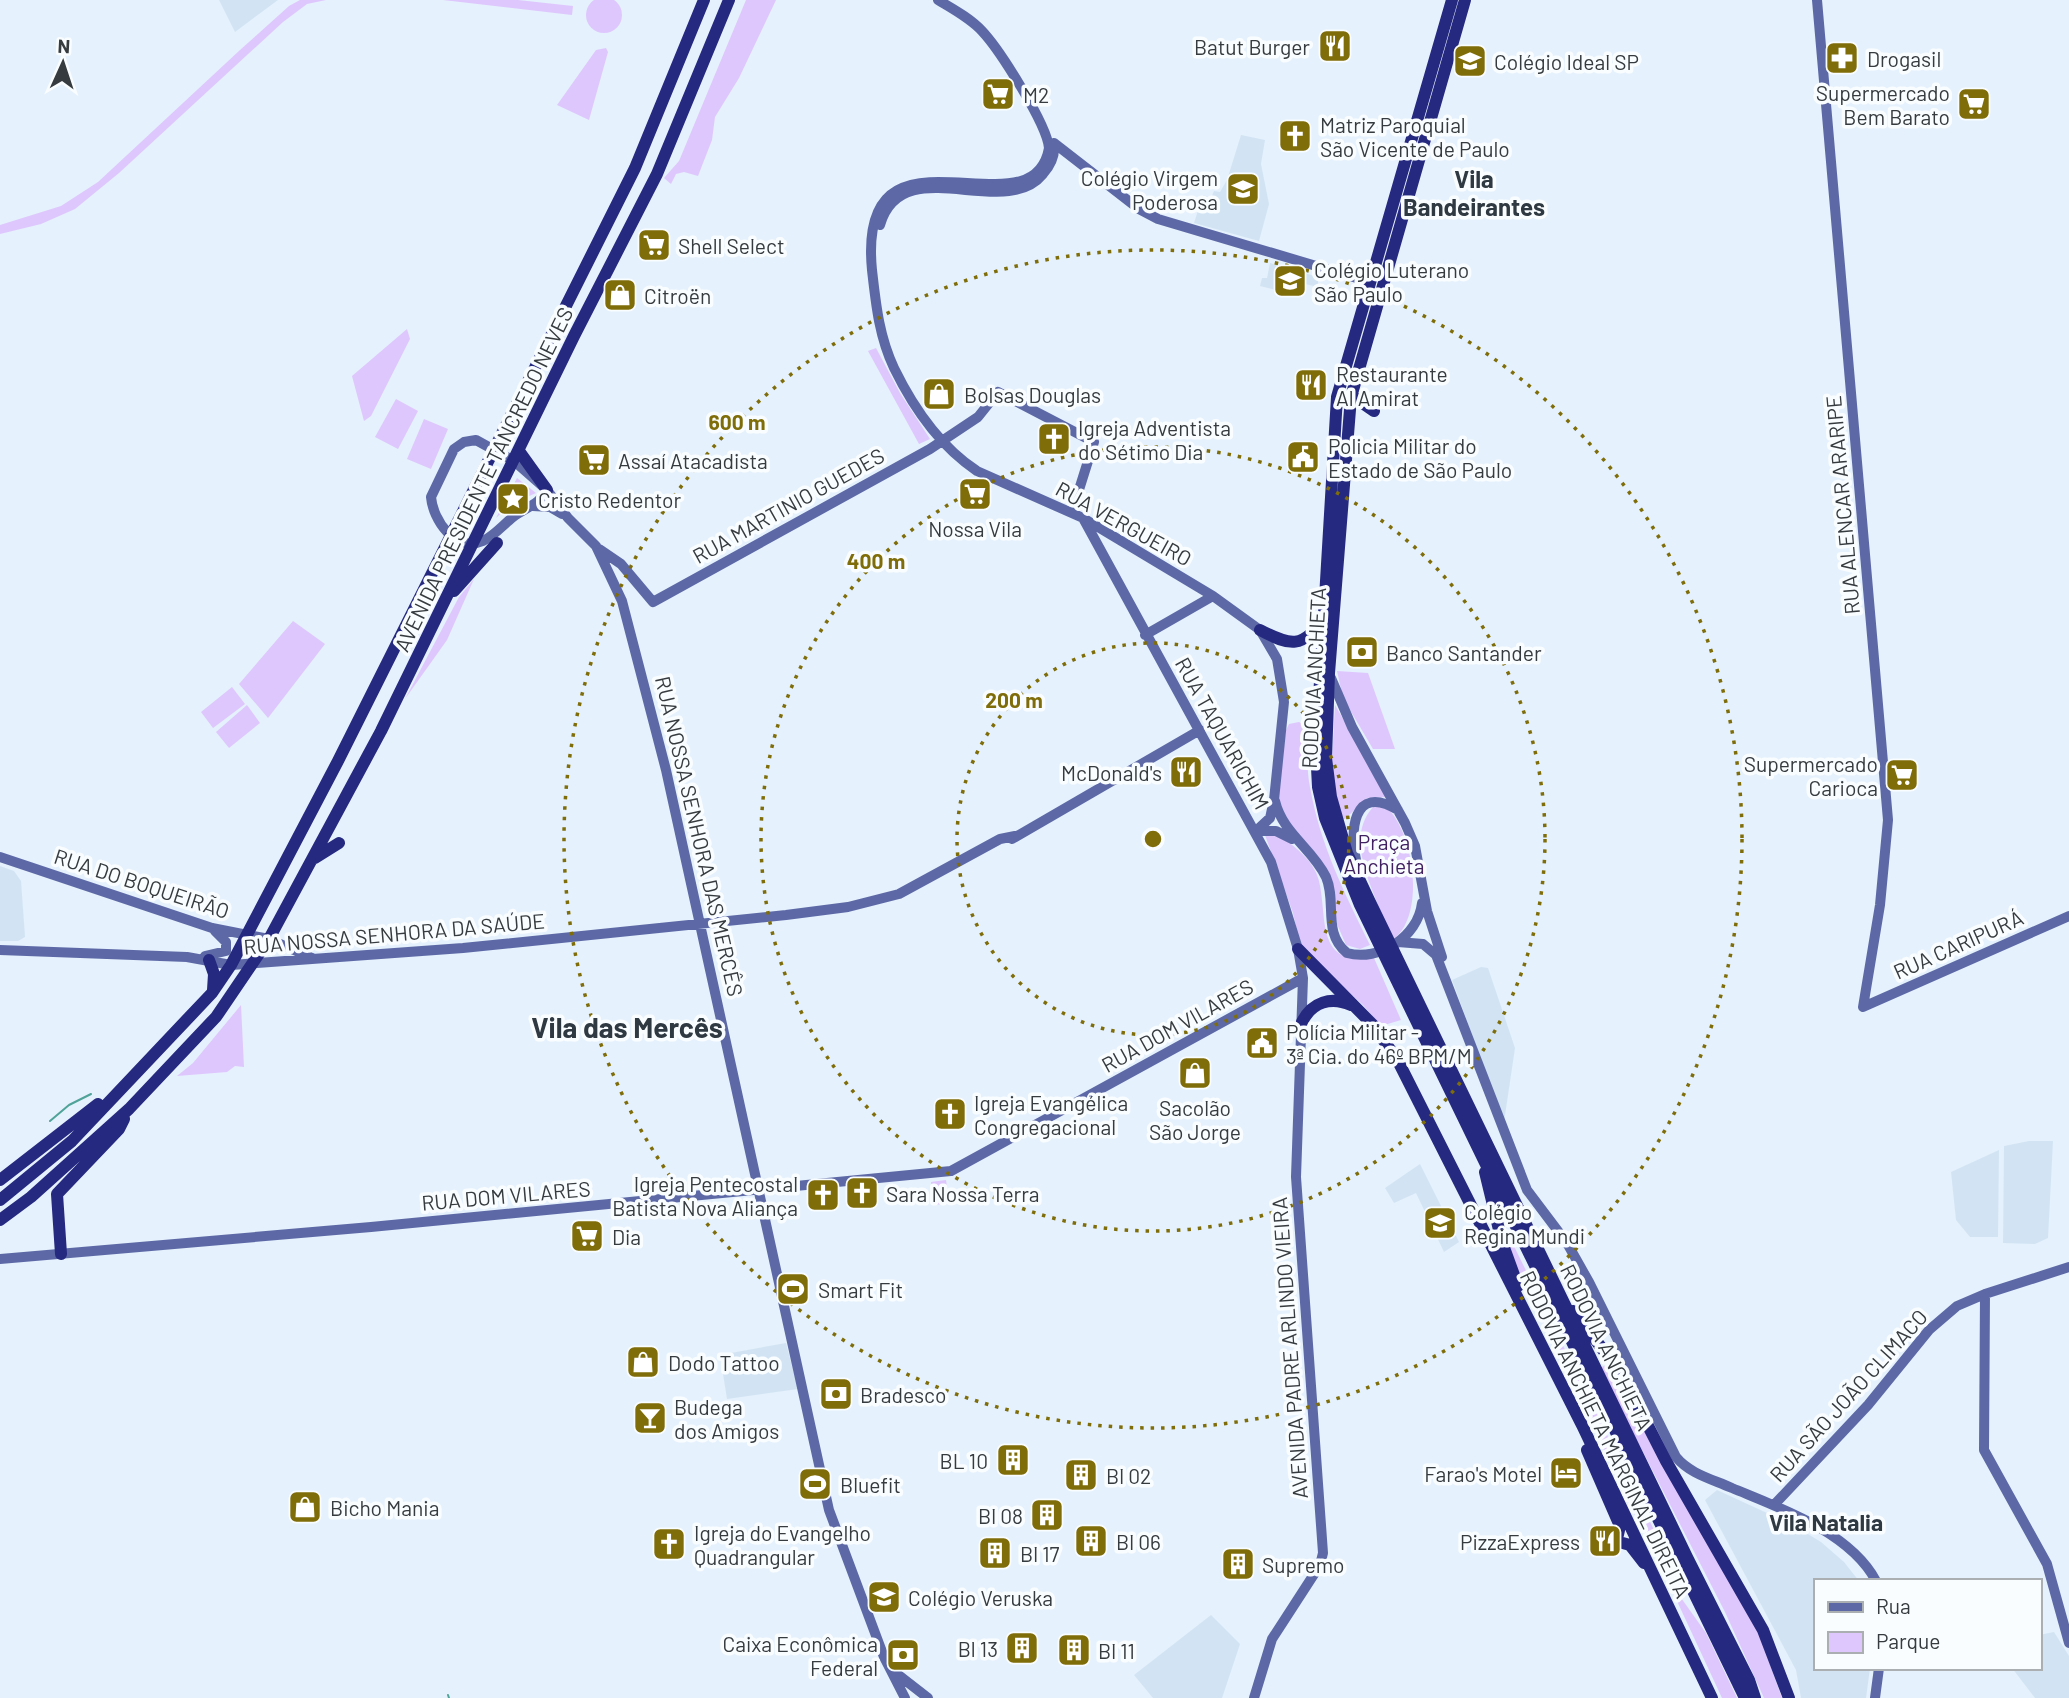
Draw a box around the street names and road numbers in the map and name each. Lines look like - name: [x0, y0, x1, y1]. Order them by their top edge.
- street label: AVENIDA PRESIDENTE TANCREDO NEVES: [388, 303, 578, 655]
- street label: RUA ALENCAR ARARIPE: [1820, 394, 1864, 616]
- street label: RUA MARTINIO GUEDES: [688, 442, 888, 568]
- street label: RUA VERGUEIRO: [1052, 475, 1196, 571]
- street label: RODOVIA ANCHIETA: [1296, 586, 1330, 769]
- street label: RUA TAQUARICHIM: [1171, 653, 1275, 813]
- street label: RUA NOSSA SENHORA DAS MERCÊS: [651, 674, 749, 998]
- street label: RUA DO BOQUEIRÃO: [51, 843, 233, 923]
- street label: RUA CARIPURÁ: [1889, 904, 2027, 984]
- street label: RUA NOSSA SENHORA DA SAÚDE: [242, 907, 546, 959]
- street label: RUA DOM VILARES: [1097, 973, 1257, 1077]
- street label: RUA DOM VILARES: [420, 1175, 592, 1215]
- street label: AVENIDA PADRE ARLINDO VIEIRA: [1266, 1196, 1312, 1500]
- street label: RODOVIA ANCHIETA: [1556, 1260, 1658, 1434]
- street label: RODOVIA ANCHIETA MARGINAL DIREITA: [1516, 1266, 1696, 1602]
- street label: RUA SÃO JOÃO CLIMACO: [1764, 1304, 1932, 1486]

